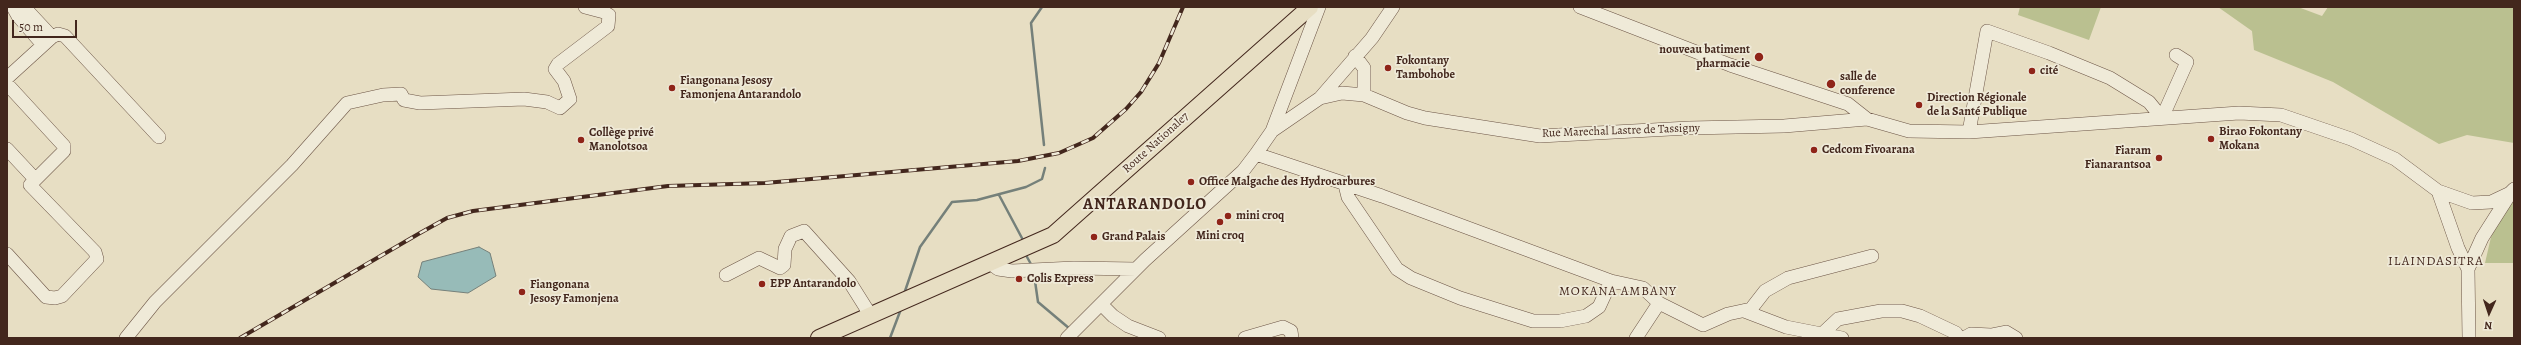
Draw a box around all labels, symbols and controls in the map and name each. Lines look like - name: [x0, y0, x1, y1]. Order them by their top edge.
- scale bar: [14, 12, 79, 38]
- text: 50 m: [19, 19, 43, 35]
- place label: nouveau batiment pharmacie: [1659, 43, 1750, 71]
- marker: nouveau batiment pharmacie: [1753, 51, 1765, 63]
- place label: Fokontany Tambohobe: [1396, 54, 1455, 82]
- marker: Fokontany Tambohobe: [1383, 63, 1393, 73]
- place label: cité: [2040, 64, 2058, 78]
- marker: cité: [2027, 66, 2037, 76]
- place label: salle de conference: [1840, 70, 1895, 98]
- place label: Fiangonana Jesosy Famonjena Antarandolo: [680, 74, 801, 102]
- marker: salle de conference: [1825, 78, 1837, 90]
- marker: Fiangonana Jesosy Famonjena Antarandolo: [667, 83, 677, 93]
- place label: Direction Régionale de la Santé Publique: [1927, 91, 2027, 119]
- marker: Direction Régionale de la Santé Publique: [1914, 100, 1924, 110]
- street label: Route Nationale7: [1120, 110, 1192, 176]
- street label: Rue Marechal Lastre de Tassigny: [1542, 121, 1700, 141]
- place label: Birao Fokontany Mokana: [2219, 125, 2302, 153]
- place label: Collège privé Manolotsoa: [589, 126, 654, 154]
- marker: Birao Fokontany Mokana: [2206, 134, 2216, 144]
- marker: Collège privé Manolotsoa: [576, 135, 586, 145]
- place label: Cedcom Fivoarana: [1822, 143, 1915, 157]
- place label: Fiaram Fianarantsoa: [2085, 144, 2151, 172]
- marker: Cedcom Fivoarana: [1809, 145, 1819, 155]
- marker: Fiaram Fianarantsoa: [2154, 153, 2164, 163]
- place label: Office Malgache des Hydrocarbures: [1199, 175, 1375, 189]
- marker: Office Malgache des Hydrocarbures: [1186, 177, 1196, 187]
- district label: ANTARANDOLO: [1083, 195, 1207, 215]
- place label: mini croq: [1236, 209, 1284, 223]
- marker: mini croq: [1223, 211, 1233, 221]
- marker: Mini croq: [1215, 217, 1225, 227]
- place label: Mini croq: [1196, 229, 1244, 243]
- place label: Grand Palais: [1102, 230, 1165, 244]
- marker: Grand Palais: [1089, 232, 1099, 242]
- district label: ILAINDASITRA: [2388, 254, 2484, 270]
- place label: Colis Express: [1027, 272, 1094, 286]
- marker: Colis Express: [1014, 274, 1024, 284]
- place label: EPP Antarandolo: [770, 277, 856, 291]
- place label: Fiangonana Jesosy Famonjena: [530, 278, 619, 306]
- marker: EPP Antarandolo: [757, 279, 767, 289]
- district label: MOKANA AMBANY: [1559, 284, 1677, 300]
- marker: Fiangonana Jesosy Famonjena: [517, 287, 527, 297]
- north arrow: [2469, 293, 2509, 333]
- text: N: [2484, 318, 2493, 333]

